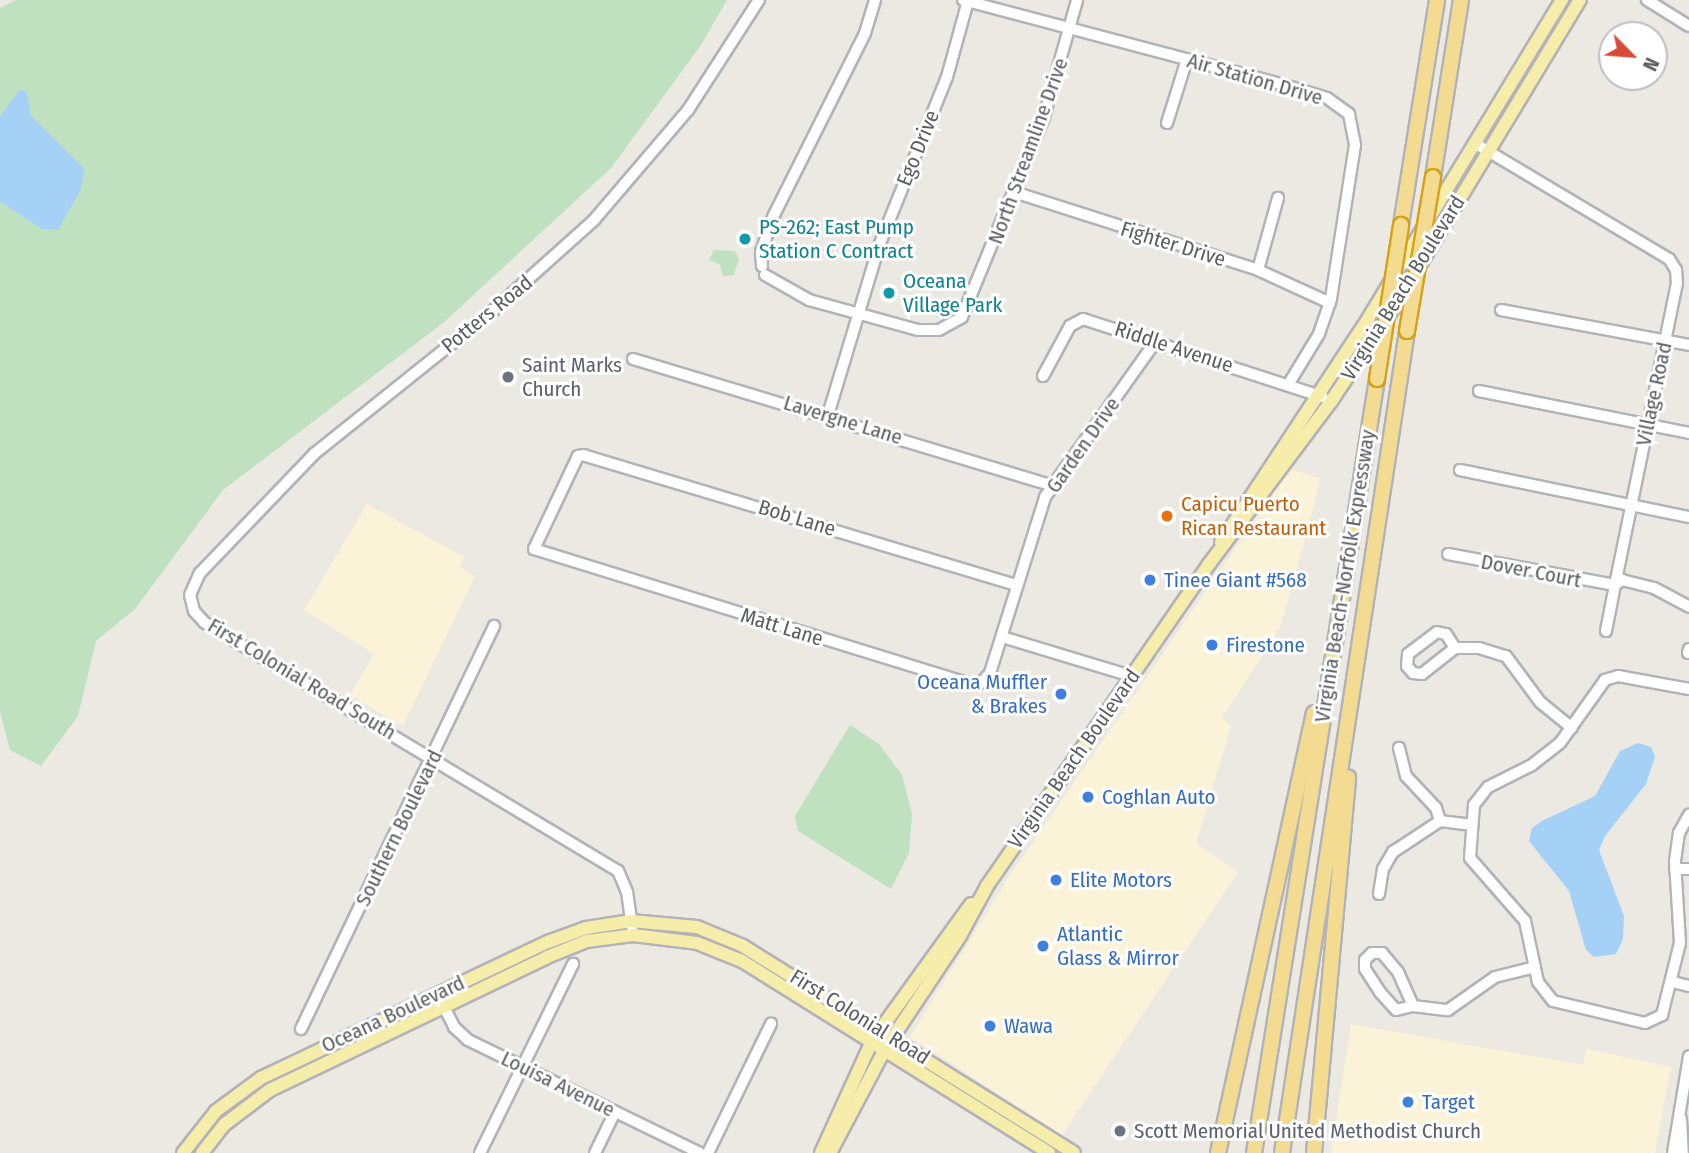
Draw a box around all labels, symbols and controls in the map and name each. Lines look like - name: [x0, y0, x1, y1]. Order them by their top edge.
- north arrow: [1598, 21, 1668, 91]
- street label: Air Station Drive: [1184, 48, 1326, 110]
- street label: North Streamline Drive: [983, 54, 1073, 248]
- text: N: [1638, 54, 1664, 74]
- street label: Ego Drive: [891, 106, 945, 190]
- street label: Virginia Beach Boulevard: [1336, 191, 1470, 385]
- place label: PS-262; East Pump Station C Contract: [759, 214, 914, 264]
- street label: Fighter Drive: [1117, 216, 1229, 272]
- marker: PS-262; East Pump Station C Contract: [737, 231, 753, 247]
- place label: Oceana Village Park: [903, 268, 1002, 318]
- street label: Potters Road: [436, 270, 538, 358]
- marker: Oceana Village Park: [881, 285, 897, 301]
- street label: Riddle Avenue: [1112, 316, 1236, 378]
- street label: Village Road: [1631, 340, 1677, 448]
- place label: Saint Marks Church: [522, 352, 622, 402]
- marker: Saint Marks Church: [500, 369, 516, 385]
- street label: Lavergne Lane: [781, 390, 905, 450]
- street label: Garden Drive: [1041, 392, 1125, 498]
- street label: Virginia Beach-Norfolk Expressway: [1309, 428, 1381, 724]
- place label: Capicu Puerto Rican Restaurant: [1181, 491, 1326, 541]
- street label: Bob Lane: [755, 494, 839, 542]
- marker: Capicu Puerto Rican Restaurant: [1159, 508, 1175, 524]
- street label: Dover Court: [1479, 549, 1583, 593]
- place label: Tinee Giant #568: [1164, 567, 1307, 593]
- marker: Tinee Giant #568: [1142, 572, 1158, 588]
- street label: Matt Lane: [738, 603, 826, 651]
- street label: First Colonial Road South: [203, 613, 401, 745]
- place label: Firestone: [1226, 632, 1305, 658]
- marker: Firestone: [1204, 637, 1220, 653]
- street label: Virginia Beach Boulevard: [1003, 664, 1145, 854]
- place label: Oceana Muffler & Brakes: [917, 669, 1047, 719]
- marker: Oceana Muffler & Brakes: [1053, 686, 1069, 702]
- street label: Southern Boulevard: [350, 746, 448, 910]
- place label: Coghlan Auto: [1102, 784, 1216, 810]
- marker: Coghlan Auto: [1080, 789, 1096, 805]
- place label: Elite Motors: [1070, 867, 1172, 893]
- marker: Elite Motors: [1048, 872, 1064, 888]
- place label: Atlantic Glass & Mirror: [1057, 921, 1179, 971]
- marker: Atlantic Glass & Mirror: [1035, 938, 1051, 954]
- street label: First Colonial Road: [786, 964, 934, 1070]
- street label: Oceana Boulevard: [317, 970, 469, 1058]
- place label: Wawa: [1004, 1013, 1053, 1039]
- marker: Wawa: [982, 1018, 998, 1034]
- street label: Louisa Avenue: [497, 1046, 619, 1122]
- place label: Target: [1422, 1089, 1475, 1115]
- marker: Target: [1400, 1094, 1416, 1110]
- place label: Scott Memorial United Methodist Church: [1134, 1118, 1481, 1144]
- marker: Scott Memorial United Methodist Church: [1112, 1123, 1128, 1139]

